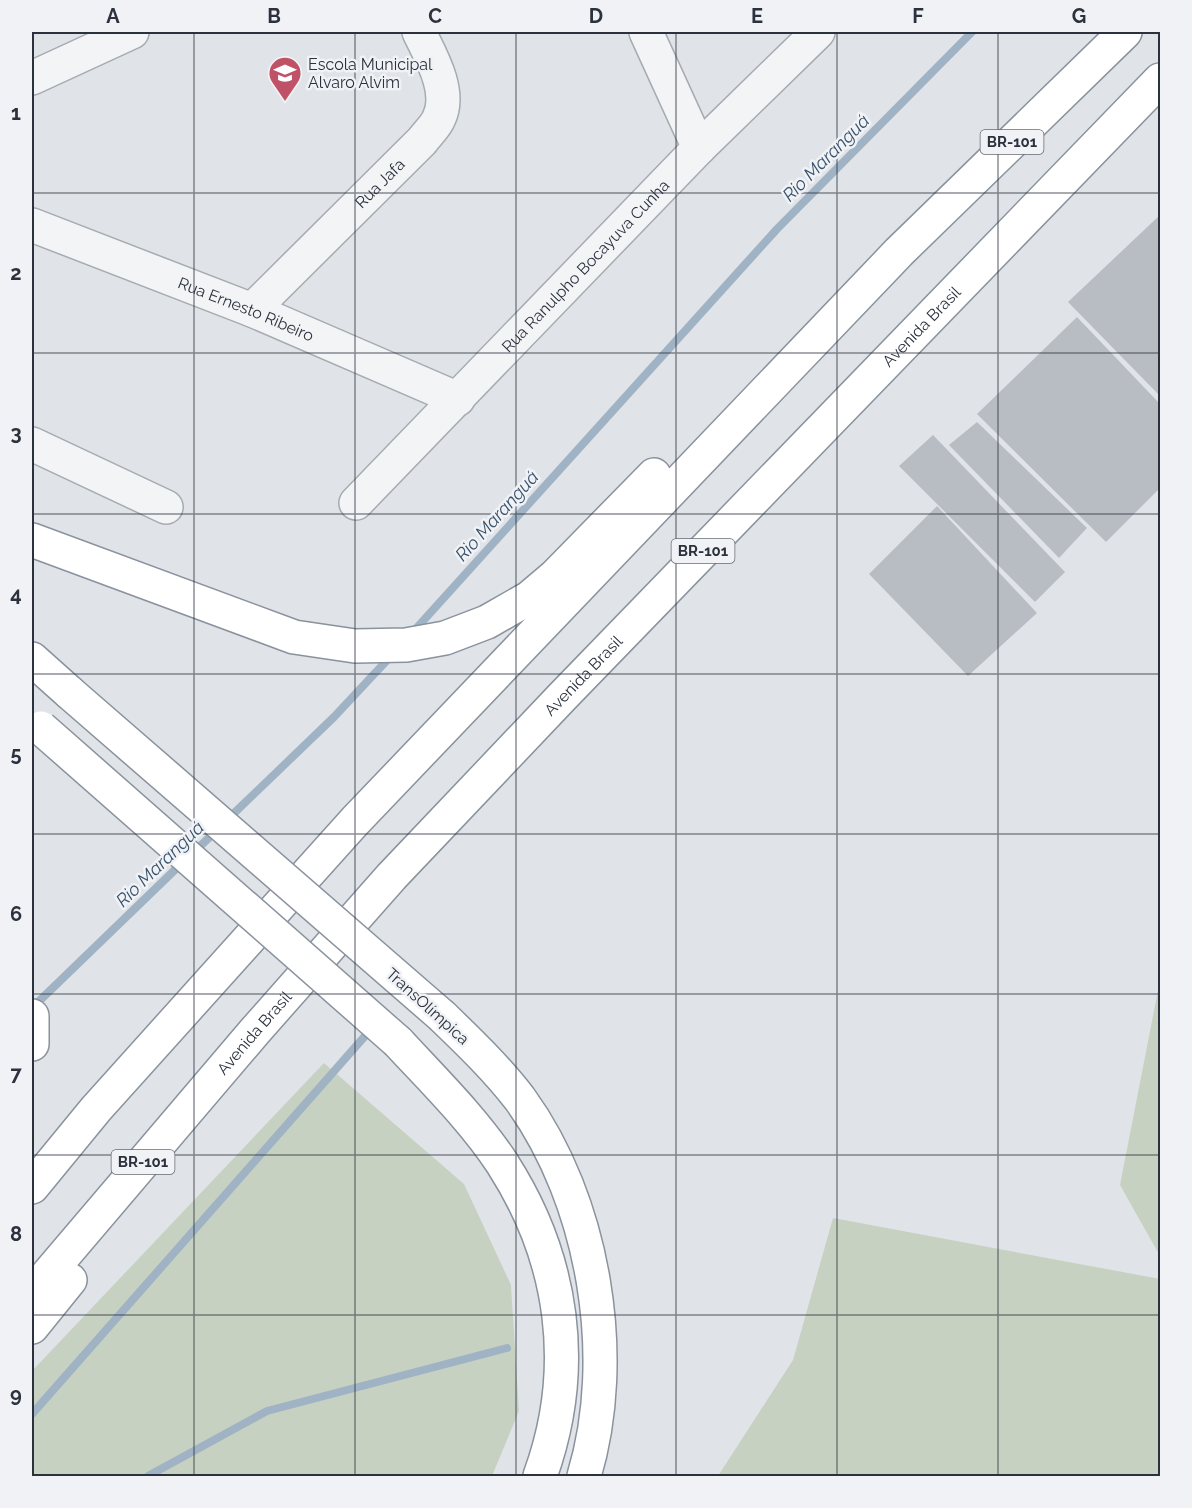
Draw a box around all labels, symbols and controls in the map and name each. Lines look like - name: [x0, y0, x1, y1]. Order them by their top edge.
- text: A: [106, 4, 120, 28]
- text: B: [267, 4, 281, 28]
- text: C: [428, 4, 442, 28]
- text: D: [589, 4, 603, 28]
- text: E: [751, 4, 763, 28]
- text: F: [912, 4, 924, 28]
- text: G: [1072, 4, 1086, 28]
- school or university icon: Escola Municipal Alvaro Alvim: [267, 55, 303, 102]
- place label: Escola Municipal Alvaro Alvim: [308, 55, 433, 92]
- text: 1: [11, 101, 21, 125]
- water label: Rio Maranguá: [778, 110, 874, 205]
- road number: BR-101: [980, 130, 1044, 154]
- street label: Rua Jafa: [351, 155, 409, 212]
- street label: Rua Ranulpho Bocayuva Cunha: [498, 176, 673, 356]
- text: 2: [10, 261, 22, 285]
- street label: Rua Ernesto Ribeiro: [175, 273, 317, 346]
- street label: Avenida Brasil: [879, 282, 965, 371]
- text: 3: [10, 421, 22, 445]
- water label: Rio Maranguá: [451, 466, 543, 565]
- road number: BR-101: [672, 539, 734, 563]
- text: 4: [10, 582, 22, 606]
- street label: Avenida Brasil: [540, 631, 627, 720]
- text: 5: [10, 742, 22, 766]
- water label: Rio Maranguá: [111, 816, 208, 911]
- text: 6: [10, 902, 22, 926]
- street label: TransOlímpica: [382, 964, 473, 1049]
- street label: Avenida Brasil: [213, 987, 296, 1079]
- text: 7: [10, 1062, 22, 1086]
- road number: BR-101: [112, 1150, 174, 1174]
- text: 8: [10, 1222, 22, 1246]
- text: 9: [10, 1383, 22, 1407]

